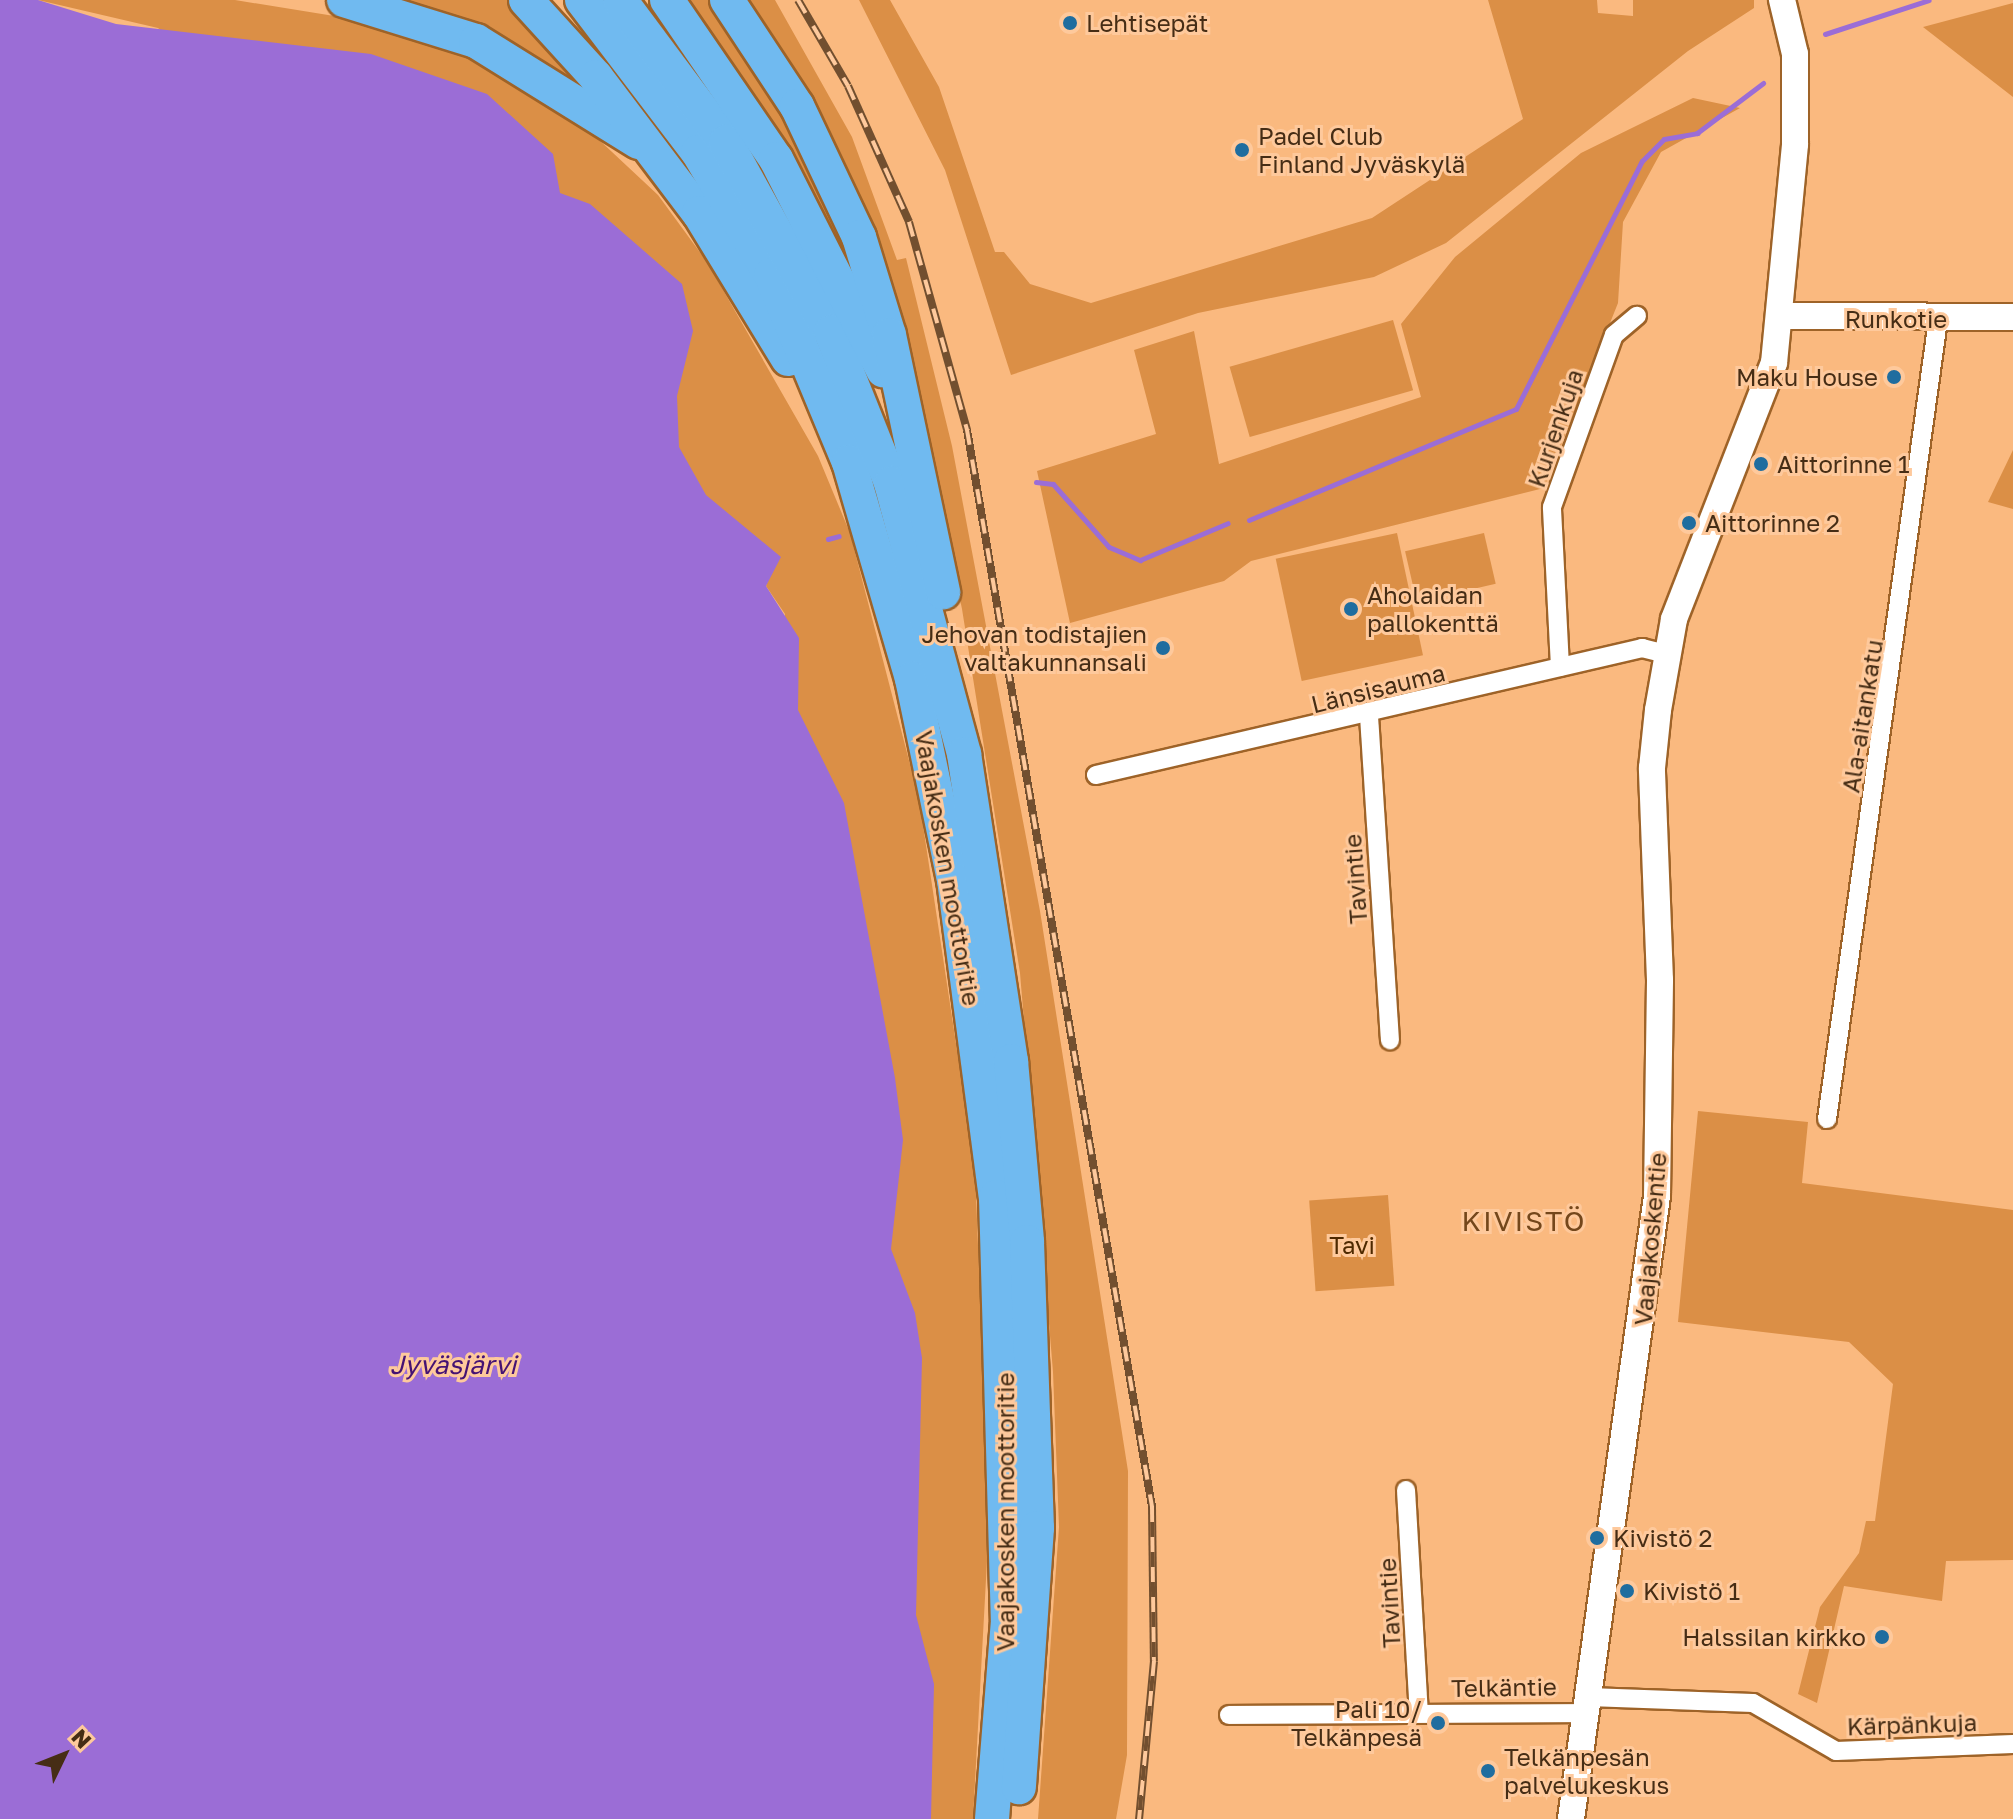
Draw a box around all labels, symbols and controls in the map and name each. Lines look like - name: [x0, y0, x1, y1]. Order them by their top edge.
- place label: Lehtisepät: [1086, 9, 1208, 37]
- marker: Lehtisepät: [1061, 14, 1079, 32]
- place label: Padel Club Finland Jyväskylä: [1258, 122, 1465, 178]
- marker: Padel Club Finland Jyväskylä: [1233, 141, 1251, 159]
- street label: Runkotie: [1845, 305, 1947, 333]
- place label: Maku House: [1736, 363, 1878, 391]
- street label: Kurjenkuja: [1521, 365, 1589, 491]
- marker: Maku House: [1885, 368, 1903, 386]
- place label: Aittorinne 1: [1777, 450, 1910, 478]
- marker: Aittorinne 1: [1752, 455, 1770, 473]
- place label: Aittorinne 2: [1705, 509, 1840, 537]
- marker: Aittorinne 2: [1680, 514, 1698, 532]
- place label: Aholaidan pallokenttä: [1367, 581, 1499, 637]
- marker: Aholaidan pallokenttä: [1342, 600, 1360, 618]
- place label: Jehovan todistajien valtakunnansali: [921, 620, 1147, 676]
- street label: Ala-aitankatu: [1836, 637, 1888, 795]
- marker: Jehovan todistajien valtakunnansali: [1154, 639, 1172, 657]
- street label: Länsisauma: [1308, 657, 1448, 719]
- street label: Vaajakosken moottoritie: [910, 728, 986, 1008]
- street label: Tavintie: [1337, 833, 1373, 925]
- street label: Vaajakoskentie: [1628, 1151, 1672, 1327]
- district label: KIVISTÖ: [1462, 1204, 1586, 1238]
- park label: Tavi: [1329, 1231, 1375, 1259]
- water label: Jyväsjärvi: [390, 1349, 516, 1381]
- street label: Vaajakosken moottoritie: [991, 1373, 1019, 1651]
- place label: Kivistö 2: [1613, 1524, 1713, 1552]
- marker: Kivistö 2: [1588, 1529, 1606, 1547]
- street label: Tavintie: [1372, 1557, 1406, 1649]
- place label: Kivistö 1: [1643, 1577, 1740, 1605]
- marker: Kivistö 1: [1618, 1582, 1636, 1600]
- place label: Halssilan kirkko: [1682, 1623, 1866, 1651]
- marker: Halssilan kirkko: [1873, 1628, 1891, 1646]
- street label: Telkäntie: [1451, 1672, 1557, 1702]
- place label: Pali 10/ Telkänpesä: [1291, 1695, 1422, 1751]
- street label: Kärpänkuja: [1846, 1707, 1978, 1741]
- marker: Pali 10/ Telkänpesä: [1429, 1714, 1447, 1732]
- north arrow: [24, 1715, 104, 1795]
- text: N: [66, 1723, 97, 1754]
- place label: Telkänpesän palvelukeskus: [1504, 1743, 1669, 1799]
- marker: Telkänpesän palvelukeskus: [1479, 1762, 1497, 1780]

